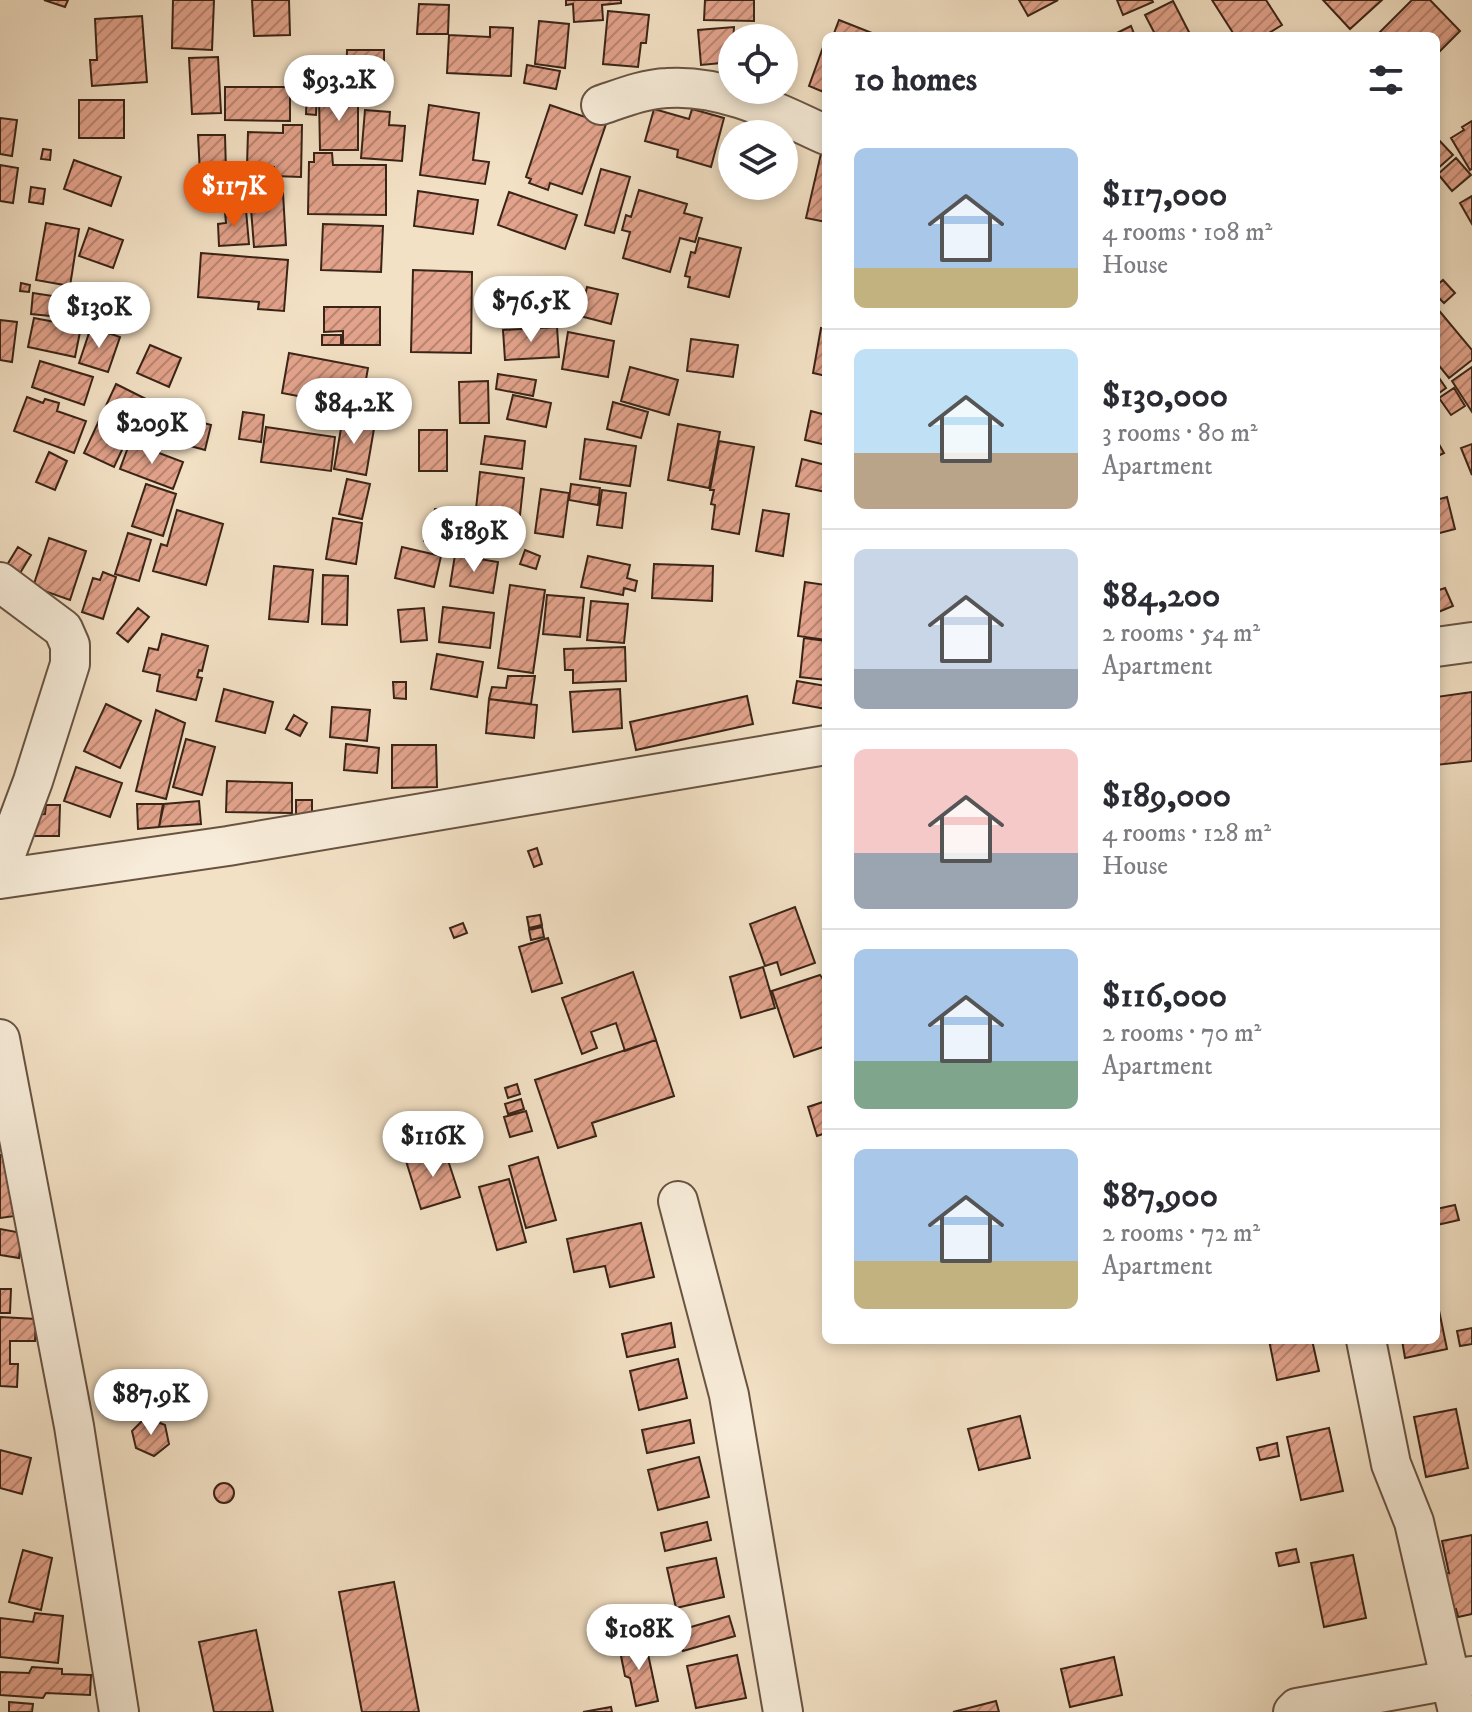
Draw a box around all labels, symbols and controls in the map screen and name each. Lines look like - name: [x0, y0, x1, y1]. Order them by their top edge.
- map controls: [718, 24, 798, 200]
- button: locate: [718, 24, 798, 104]
- pin: $93.2K: [274, 55, 404, 123]
- icon: filters: [1364, 58, 1408, 102]
- text: 10 homes: [854, 59, 977, 101]
- text: $93.2K: [302, 64, 376, 97]
- button: layers: [718, 120, 798, 200]
- pin: $117K: [178, 161, 290, 229]
- text: $117K: [201, 170, 267, 203]
- text: $117,000: [1102, 174, 1227, 216]
- icon: home: [918, 180, 1014, 276]
- text: 4 rooms · 108 m²: [1102, 216, 1272, 249]
- text: House: [1102, 249, 1168, 282]
- pin: $76.5K: [466, 276, 596, 344]
- pin: $130K: [43, 282, 155, 350]
- text: $76.5K: [492, 285, 570, 318]
- text: $130K: [66, 291, 132, 324]
- text: $130,000: [1102, 375, 1228, 417]
- pin: $84.2K: [289, 378, 419, 446]
- icon: home: [918, 381, 1014, 477]
- text: $84.2K: [314, 387, 394, 420]
- pin: $209K: [96, 398, 208, 466]
- text: $209K: [116, 407, 188, 440]
- text: 3 rooms · 80 m²: [1102, 417, 1258, 450]
- text: Apartment: [1102, 450, 1213, 483]
- pin: $189K: [418, 506, 530, 574]
- text: $189K: [440, 515, 508, 548]
- text: $84,200: [1102, 575, 1220, 617]
- icon: home: [918, 581, 1014, 677]
- text: 2 rooms · 54 m²: [1102, 617, 1260, 650]
- text: Apartment: [1102, 650, 1213, 683]
- text: $189,000: [1102, 775, 1231, 817]
- icon: home: [918, 781, 1014, 877]
- text: 4 rooms · 128 m²: [1102, 817, 1271, 850]
- text: House: [1102, 850, 1168, 883]
- text: $116,000: [1102, 975, 1227, 1017]
- icon: home: [918, 981, 1014, 1077]
- text: 2 rooms · 70 m²: [1102, 1017, 1261, 1050]
- text: Apartment: [1102, 1050, 1213, 1083]
- pin: $116K: [377, 1111, 489, 1179]
- text: $116K: [401, 1120, 465, 1153]
- text: $87,900: [1102, 1175, 1218, 1217]
- icon: home: [918, 1181, 1014, 1277]
- text: 2 rooms · 72 m²: [1102, 1217, 1260, 1250]
- text: Apartment: [1102, 1250, 1213, 1283]
- pin: $87.9K: [86, 1369, 216, 1437]
- text: $87.9K: [112, 1378, 190, 1411]
- pin: $108K: [583, 1604, 695, 1672]
- text: $108K: [605, 1613, 673, 1646]

